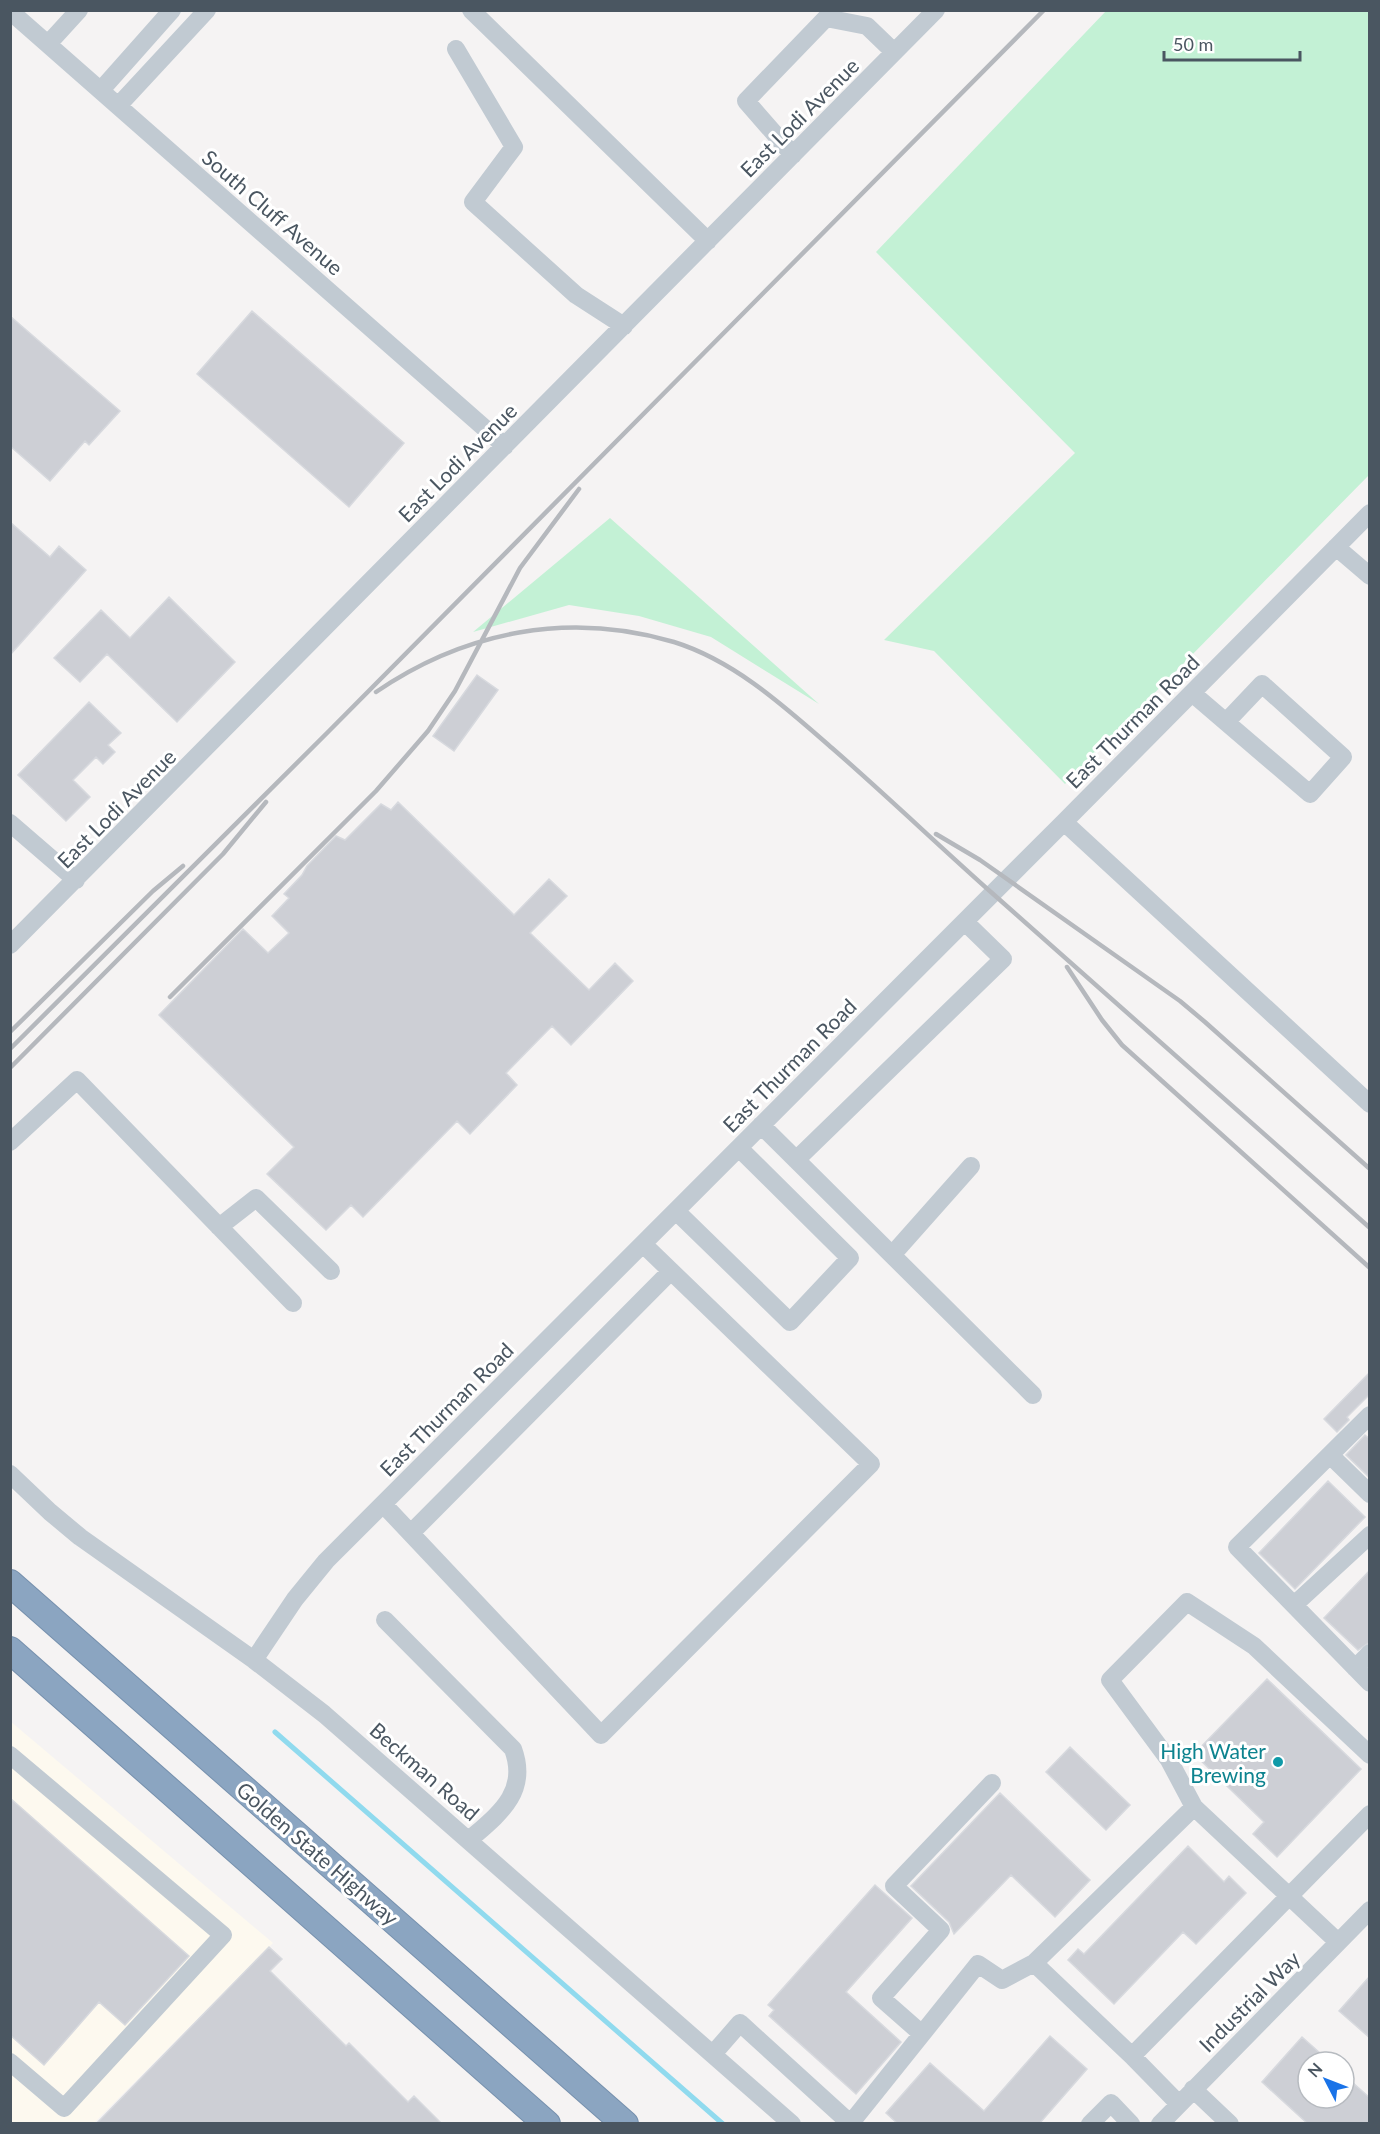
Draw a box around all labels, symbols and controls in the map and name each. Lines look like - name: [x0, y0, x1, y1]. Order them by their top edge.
- scale bar: [1164, 24, 1300, 62]
- text: 50 m: [1173, 33, 1213, 55]
- street label: East Lodi Avenue: [735, 53, 863, 181]
- street label: South Cluff Avenue: [198, 144, 348, 280]
- street label: East Lodi Avenue: [393, 398, 521, 526]
- street label: East Thurman Road: [1060, 649, 1204, 793]
- street label: East Lodi Avenue: [52, 744, 180, 872]
- street label: East Thurman Road: [717, 993, 861, 1137]
- street label: East Thurman Road: [374, 1337, 518, 1481]
- street label: Beckman Road: [365, 1717, 485, 1825]
- place label: High Water Brewing: [1160, 1738, 1266, 1787]
- marker: High Water Brewing: [1271, 1755, 1285, 1769]
- street label: Golden State Highway: [232, 1776, 404, 1930]
- street label: Industrial Way: [1193, 1945, 1305, 2057]
- north arrow: [1296, 2050, 1356, 2110]
- text: N: [1303, 2059, 1326, 2081]

